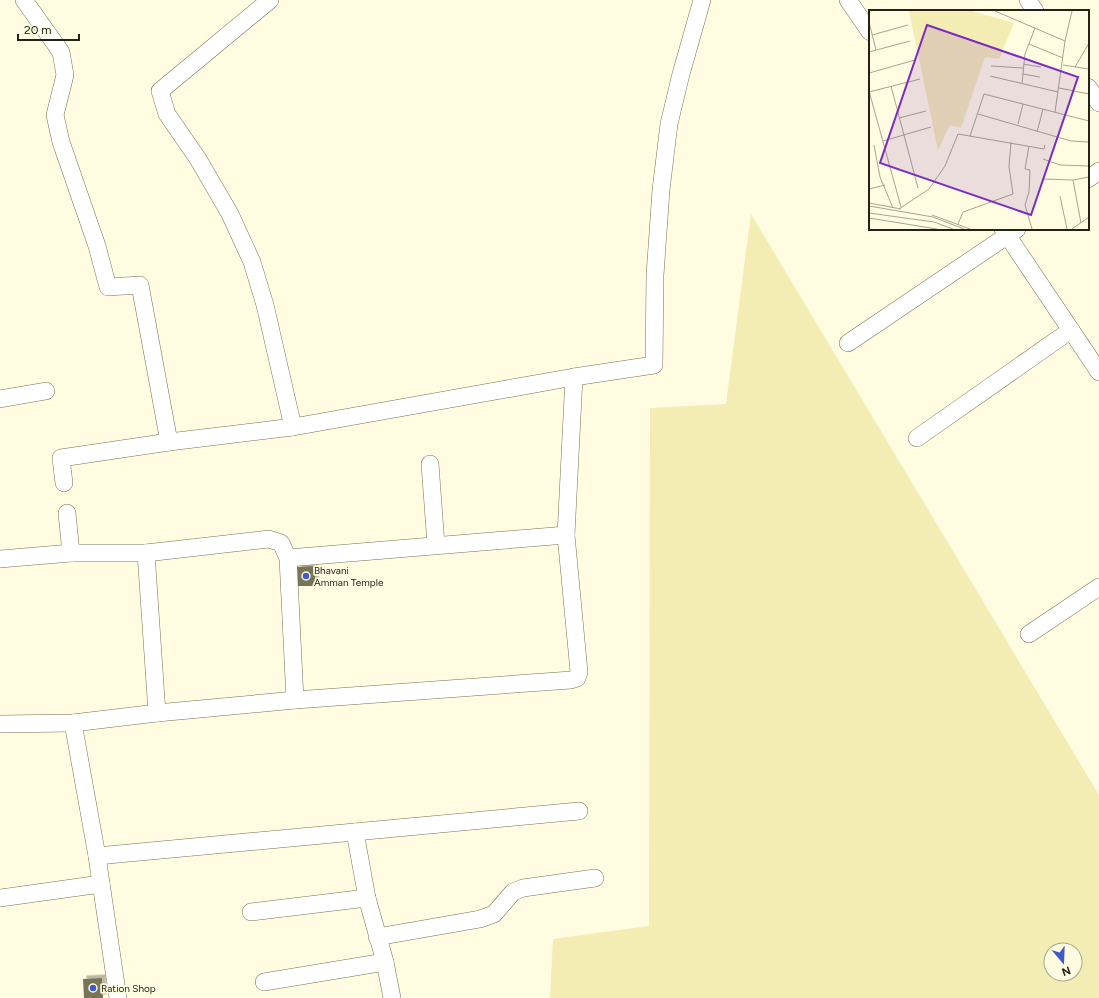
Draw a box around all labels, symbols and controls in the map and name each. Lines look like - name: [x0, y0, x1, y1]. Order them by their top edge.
- inset map: [869, 10, 1089, 230]
- scale bar: [18, 16, 79, 42]
- text: 20 m: [24, 23, 52, 37]
- place label: Bhavani Amman Temple: [314, 564, 384, 589]
- marker: Bhavani Amman Temple: [301, 571, 311, 581]
- north arrow: [1043, 942, 1083, 982]
- text: N: [1060, 963, 1072, 979]
- place label: Ration Shop: [101, 982, 156, 995]
- marker: Ration Shop: [88, 983, 98, 993]

